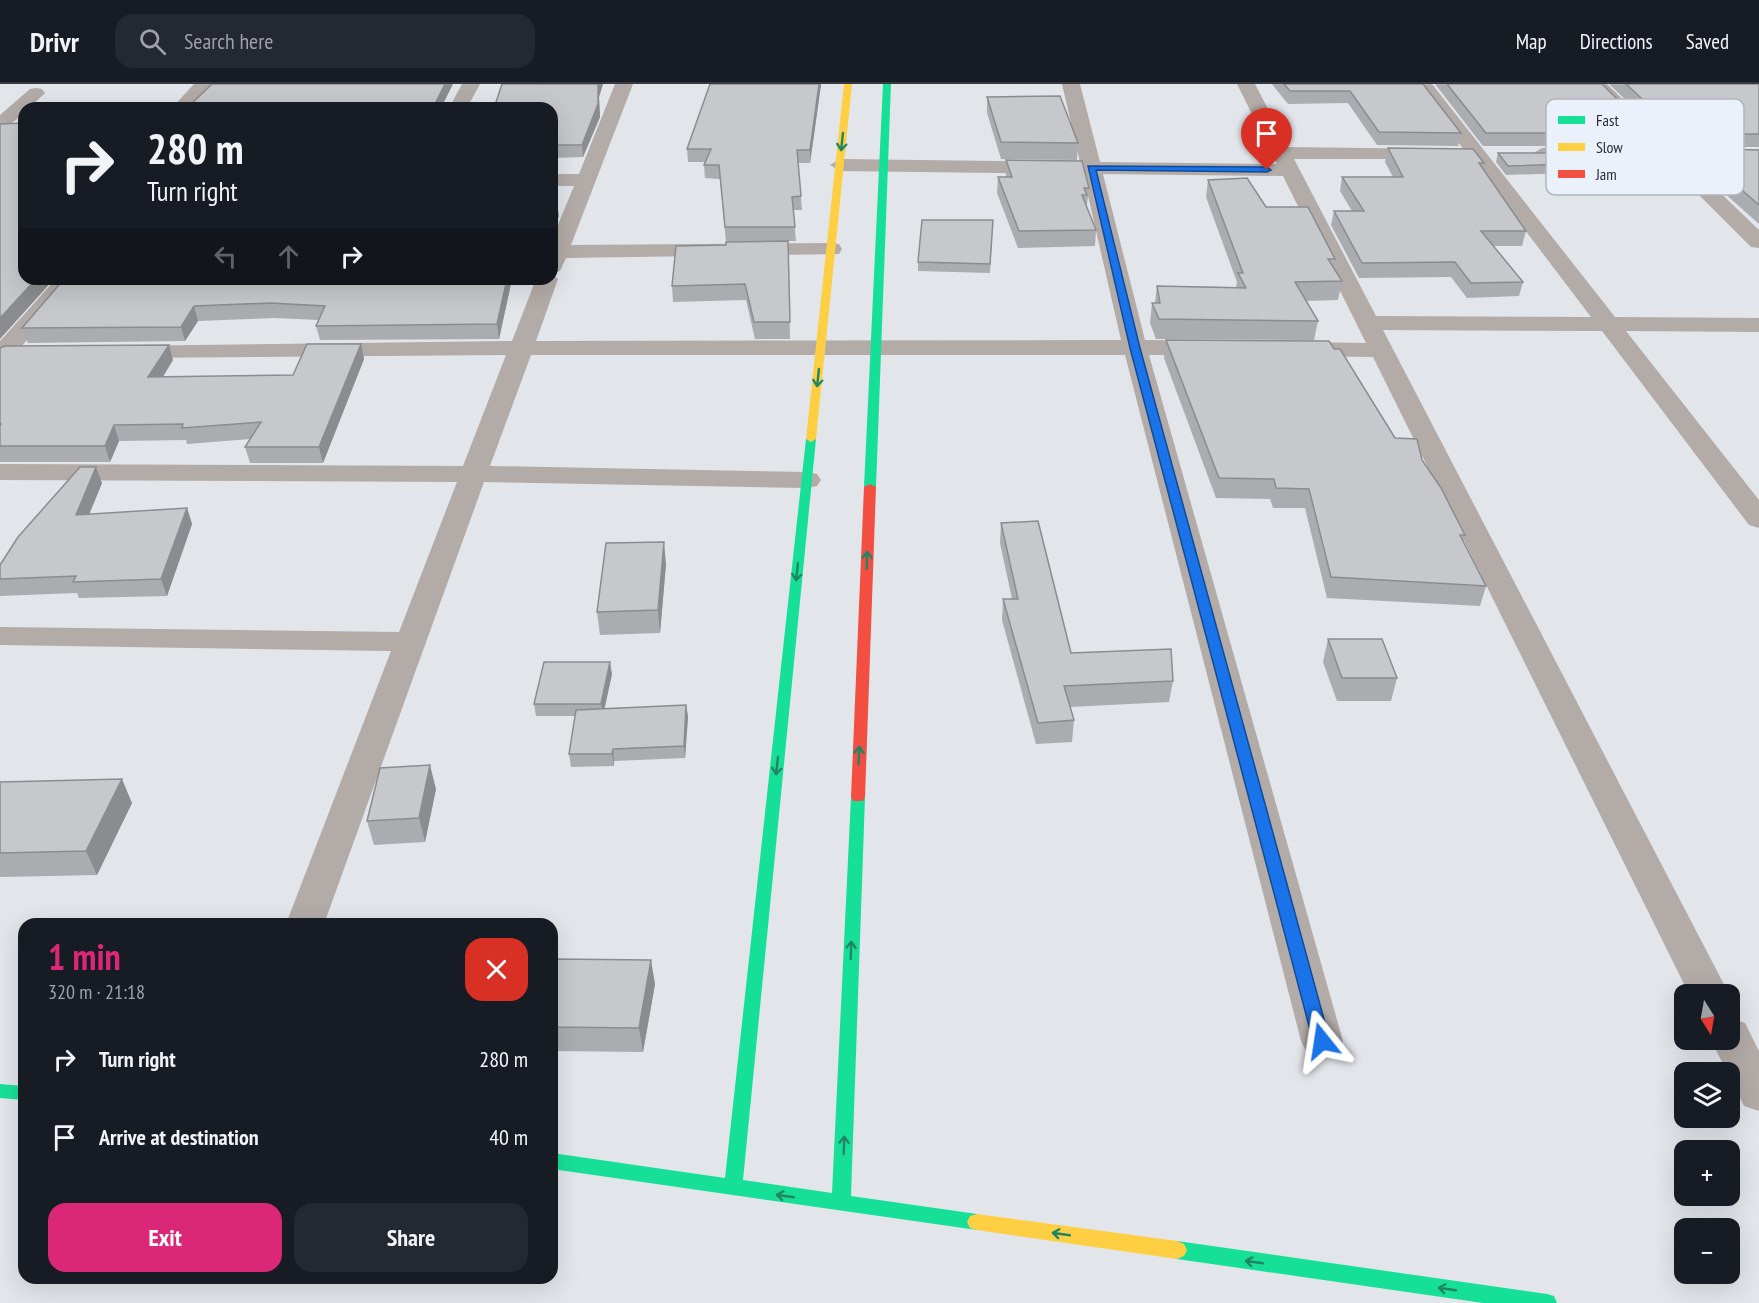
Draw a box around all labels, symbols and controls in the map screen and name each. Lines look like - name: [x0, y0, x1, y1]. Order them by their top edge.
- search box: [115, 14, 535, 68]
- text: Drivr: [30, 23, 79, 60]
- icon: search: [136, 25, 169, 58]
- text: Search here: [184, 27, 273, 55]
- text: Map: [1516, 28, 1547, 55]
- text: Directions: [1580, 28, 1653, 55]
- text: Saved: [1686, 28, 1729, 55]
- legend: [1546, 99, 1744, 195]
- pin: [1241, 108, 1292, 170]
- text: Fast: [1596, 110, 1619, 130]
- icon: arrive: [1250, 117, 1283, 150]
- text: 280 m: [147, 121, 244, 176]
- icon: right: [48, 126, 126, 204]
- one-way arrow: [836, 132, 847, 152]
- text: Slow: [1596, 137, 1623, 157]
- text: Jam: [1595, 164, 1617, 184]
- text: Turn right: [147, 174, 238, 208]
- icon: left: [209, 240, 242, 273]
- icon: ahead: [272, 240, 305, 273]
- icon: right: [335, 240, 368, 273]
- one-way arrow: [812, 367, 823, 387]
- one-way arrow: [861, 551, 872, 571]
- one-way arrow: [791, 561, 802, 581]
- one-way arrow: [853, 746, 865, 766]
- one-way arrow: [771, 755, 782, 775]
- text: 1 min: [48, 933, 121, 980]
- button: close: [465, 938, 528, 1001]
- one-way arrow: [846, 941, 857, 961]
- text: 320 m · 21:18: [48, 979, 145, 1005]
- north arrow: [1674, 984, 1740, 1050]
- map controls: [1674, 984, 1740, 1284]
- position arrow: [1290, 1009, 1354, 1073]
- icon: right: [48, 1043, 81, 1076]
- text: Turn right: [99, 1045, 176, 1073]
- text: 280 m: [479, 1045, 528, 1073]
- button: layers: [1674, 1062, 1740, 1128]
- icon: arrive: [48, 1121, 81, 1154]
- text: Arrive at destination: [99, 1123, 259, 1151]
- text: 40 m: [489, 1123, 528, 1151]
- one-way arrow: [838, 1135, 849, 1155]
- button: +: [1674, 1140, 1740, 1206]
- one-way arrow: [775, 1190, 795, 1201]
- button: Exit: [48, 1203, 282, 1272]
- button: Share: [294, 1203, 528, 1272]
- button: −: [1674, 1218, 1740, 1284]
- one-way arrow: [1052, 1229, 1072, 1240]
- one-way arrow: [1245, 1256, 1265, 1267]
- one-way arrow: [1438, 1283, 1458, 1294]

